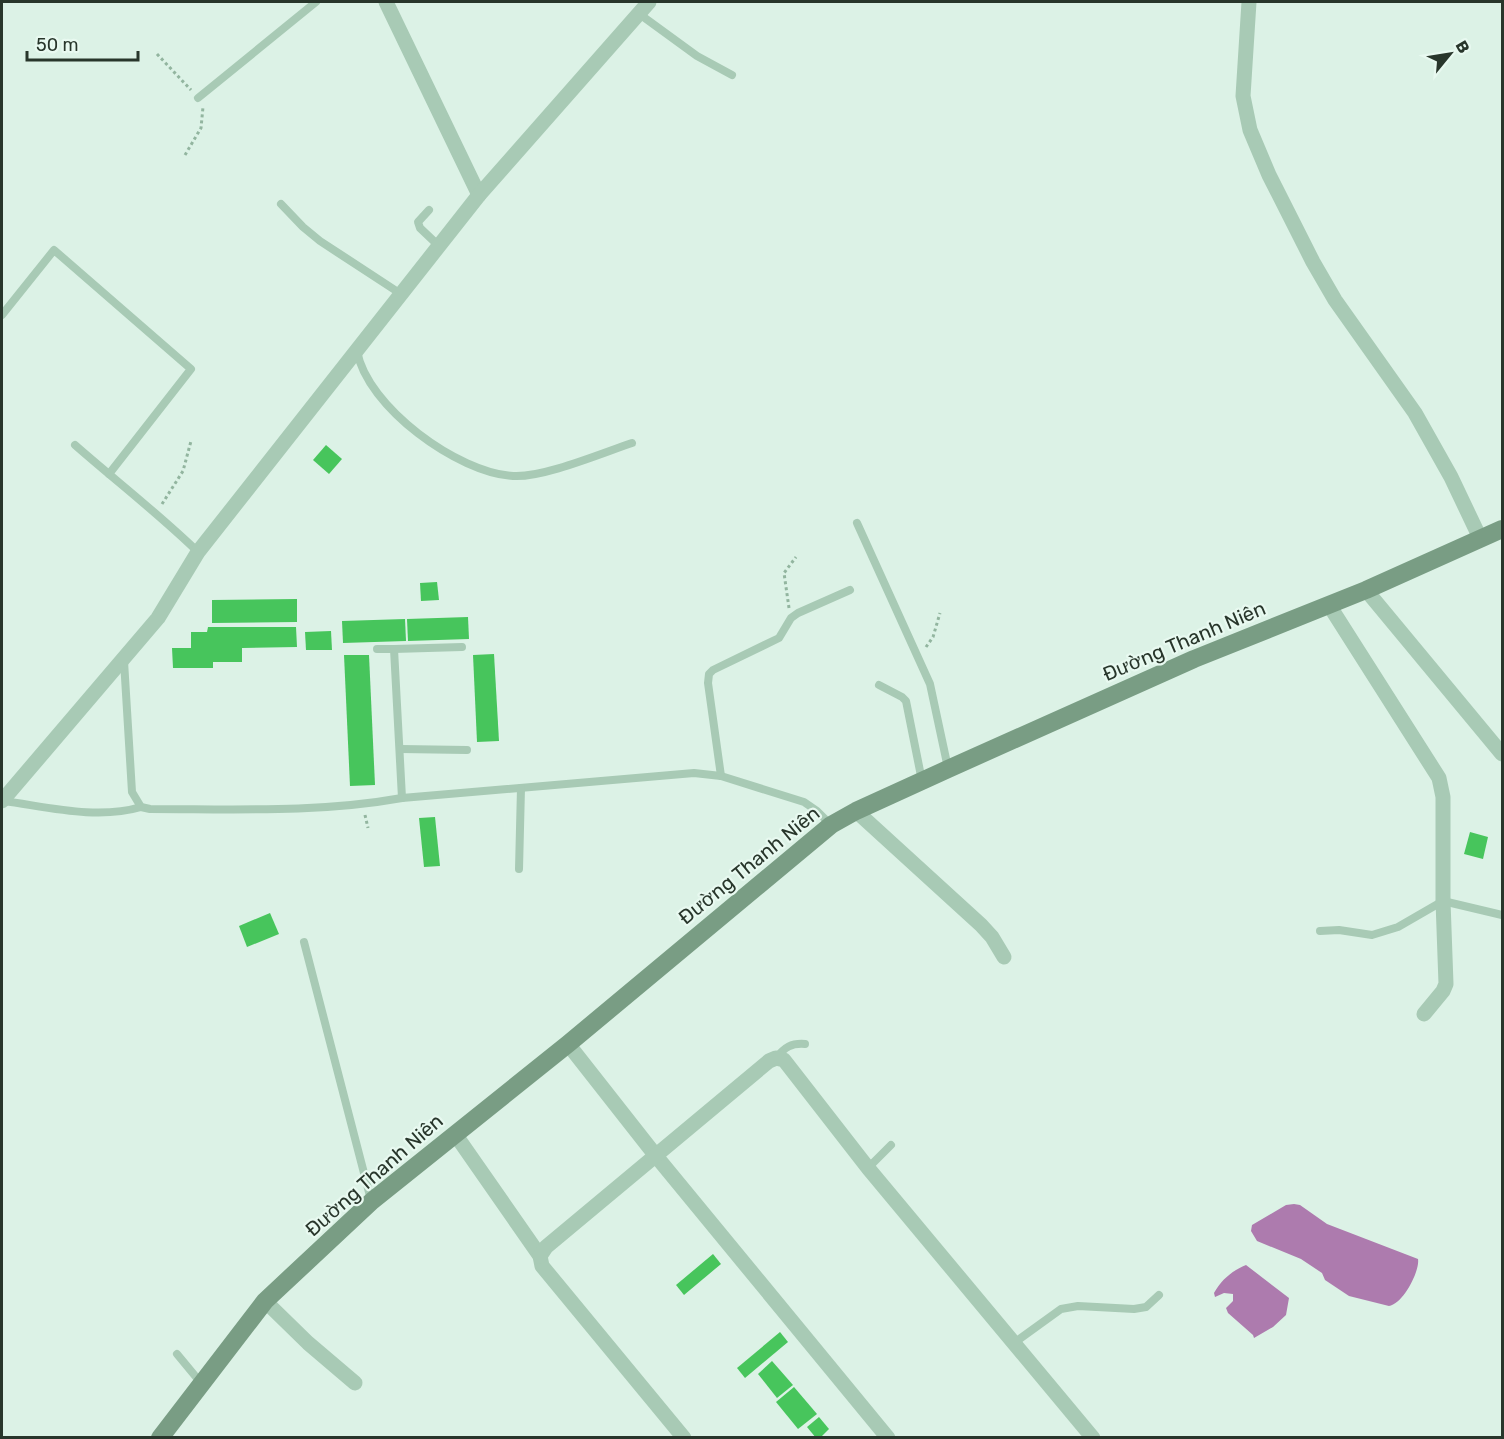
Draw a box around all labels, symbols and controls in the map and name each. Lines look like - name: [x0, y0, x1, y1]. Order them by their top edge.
- scale bar: [27, 24, 138, 62]
- north arrow: [1420, 24, 1480, 84]
- text: 50 m: [36, 34, 79, 56]
- text: B: [1452, 37, 1474, 56]
- street label: Đường Thanh Niên: [1099, 596, 1269, 686]
- street label: Đường Thanh Niên: [674, 801, 824, 929]
- street label: Đường Thanh Niên: [300, 1109, 448, 1241]

